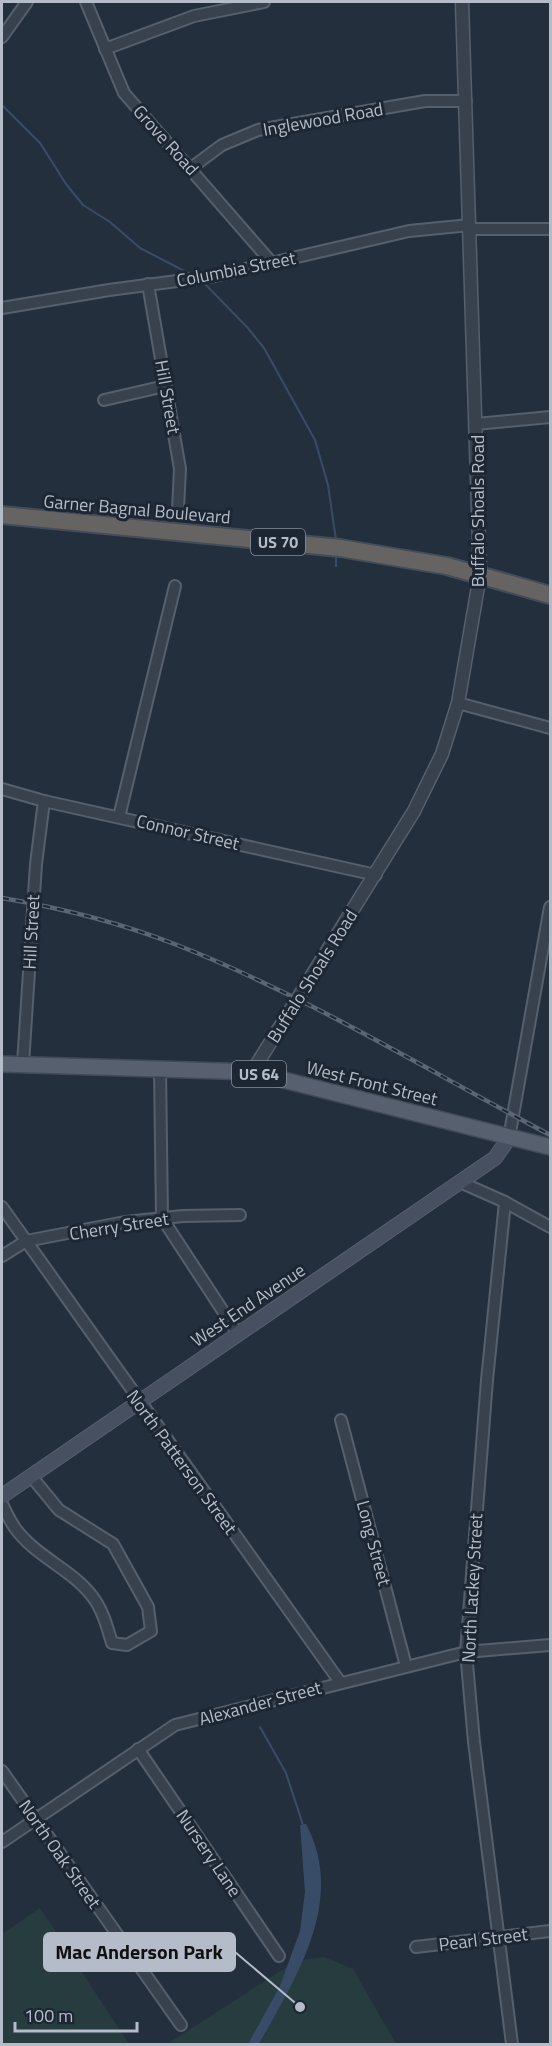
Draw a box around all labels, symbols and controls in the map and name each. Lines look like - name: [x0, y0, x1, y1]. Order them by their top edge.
- street label: Inglewood Road: [261, 95, 385, 143]
- street label: Grove Road: [127, 99, 205, 181]
- street label: Columbia Street: [174, 244, 298, 294]
- street label: Hill Street: [148, 358, 188, 437]
- street label: Buffalo Shoals Road: [464, 435, 491, 587]
- street label: Garner Bagnal Boulevard: [42, 487, 232, 531]
- road number: US 70: [251, 529, 305, 555]
- street label: Connor Street: [134, 807, 243, 857]
- street label: Hill Street: [16, 893, 46, 970]
- street label: Buffalo Shoals Road: [260, 904, 364, 1048]
- street label: West Front Street: [304, 1054, 441, 1113]
- road number: US 64: [232, 1061, 286, 1087]
- street label: Cherry Street: [67, 1205, 171, 1247]
- street label: West End Avenue: [185, 1257, 311, 1353]
- street label: North Patterson Street: [120, 1384, 244, 1541]
- street label: Long Street: [350, 1497, 399, 1589]
- street label: North Lackey Street: [455, 1512, 489, 1663]
- street label: Alexander Street: [196, 1673, 325, 1732]
- street label: North Oak Street: [12, 1794, 108, 1915]
- street label: Nursery Lane: [170, 1804, 248, 1902]
- street label: Pearl Street: [437, 1920, 530, 1958]
- callout: Mac Anderson Park: [44, 1933, 235, 1971]
- text: Mac Anderson Park: [55, 1936, 223, 1967]
- scale bar: [15, 1995, 136, 2033]
- text: 100 m: [24, 2002, 73, 2029]

